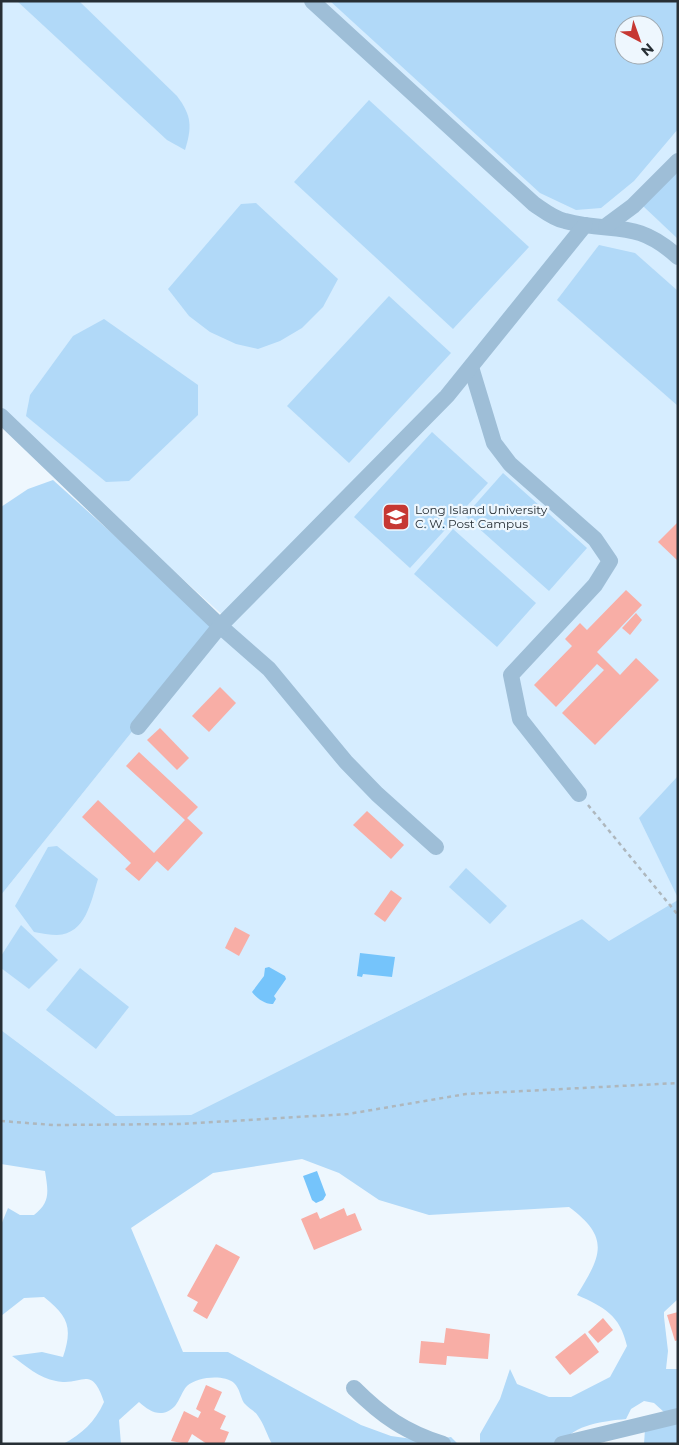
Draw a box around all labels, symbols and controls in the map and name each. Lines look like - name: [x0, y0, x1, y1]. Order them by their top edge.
- north arrow: [614, 15, 664, 65]
- text: N: [637, 39, 658, 60]
- school or university icon: Long Island University C. W. Post Campus: [381, 502, 411, 532]
- place label: Long Island University C. W. Post Campus: [415, 502, 548, 531]

